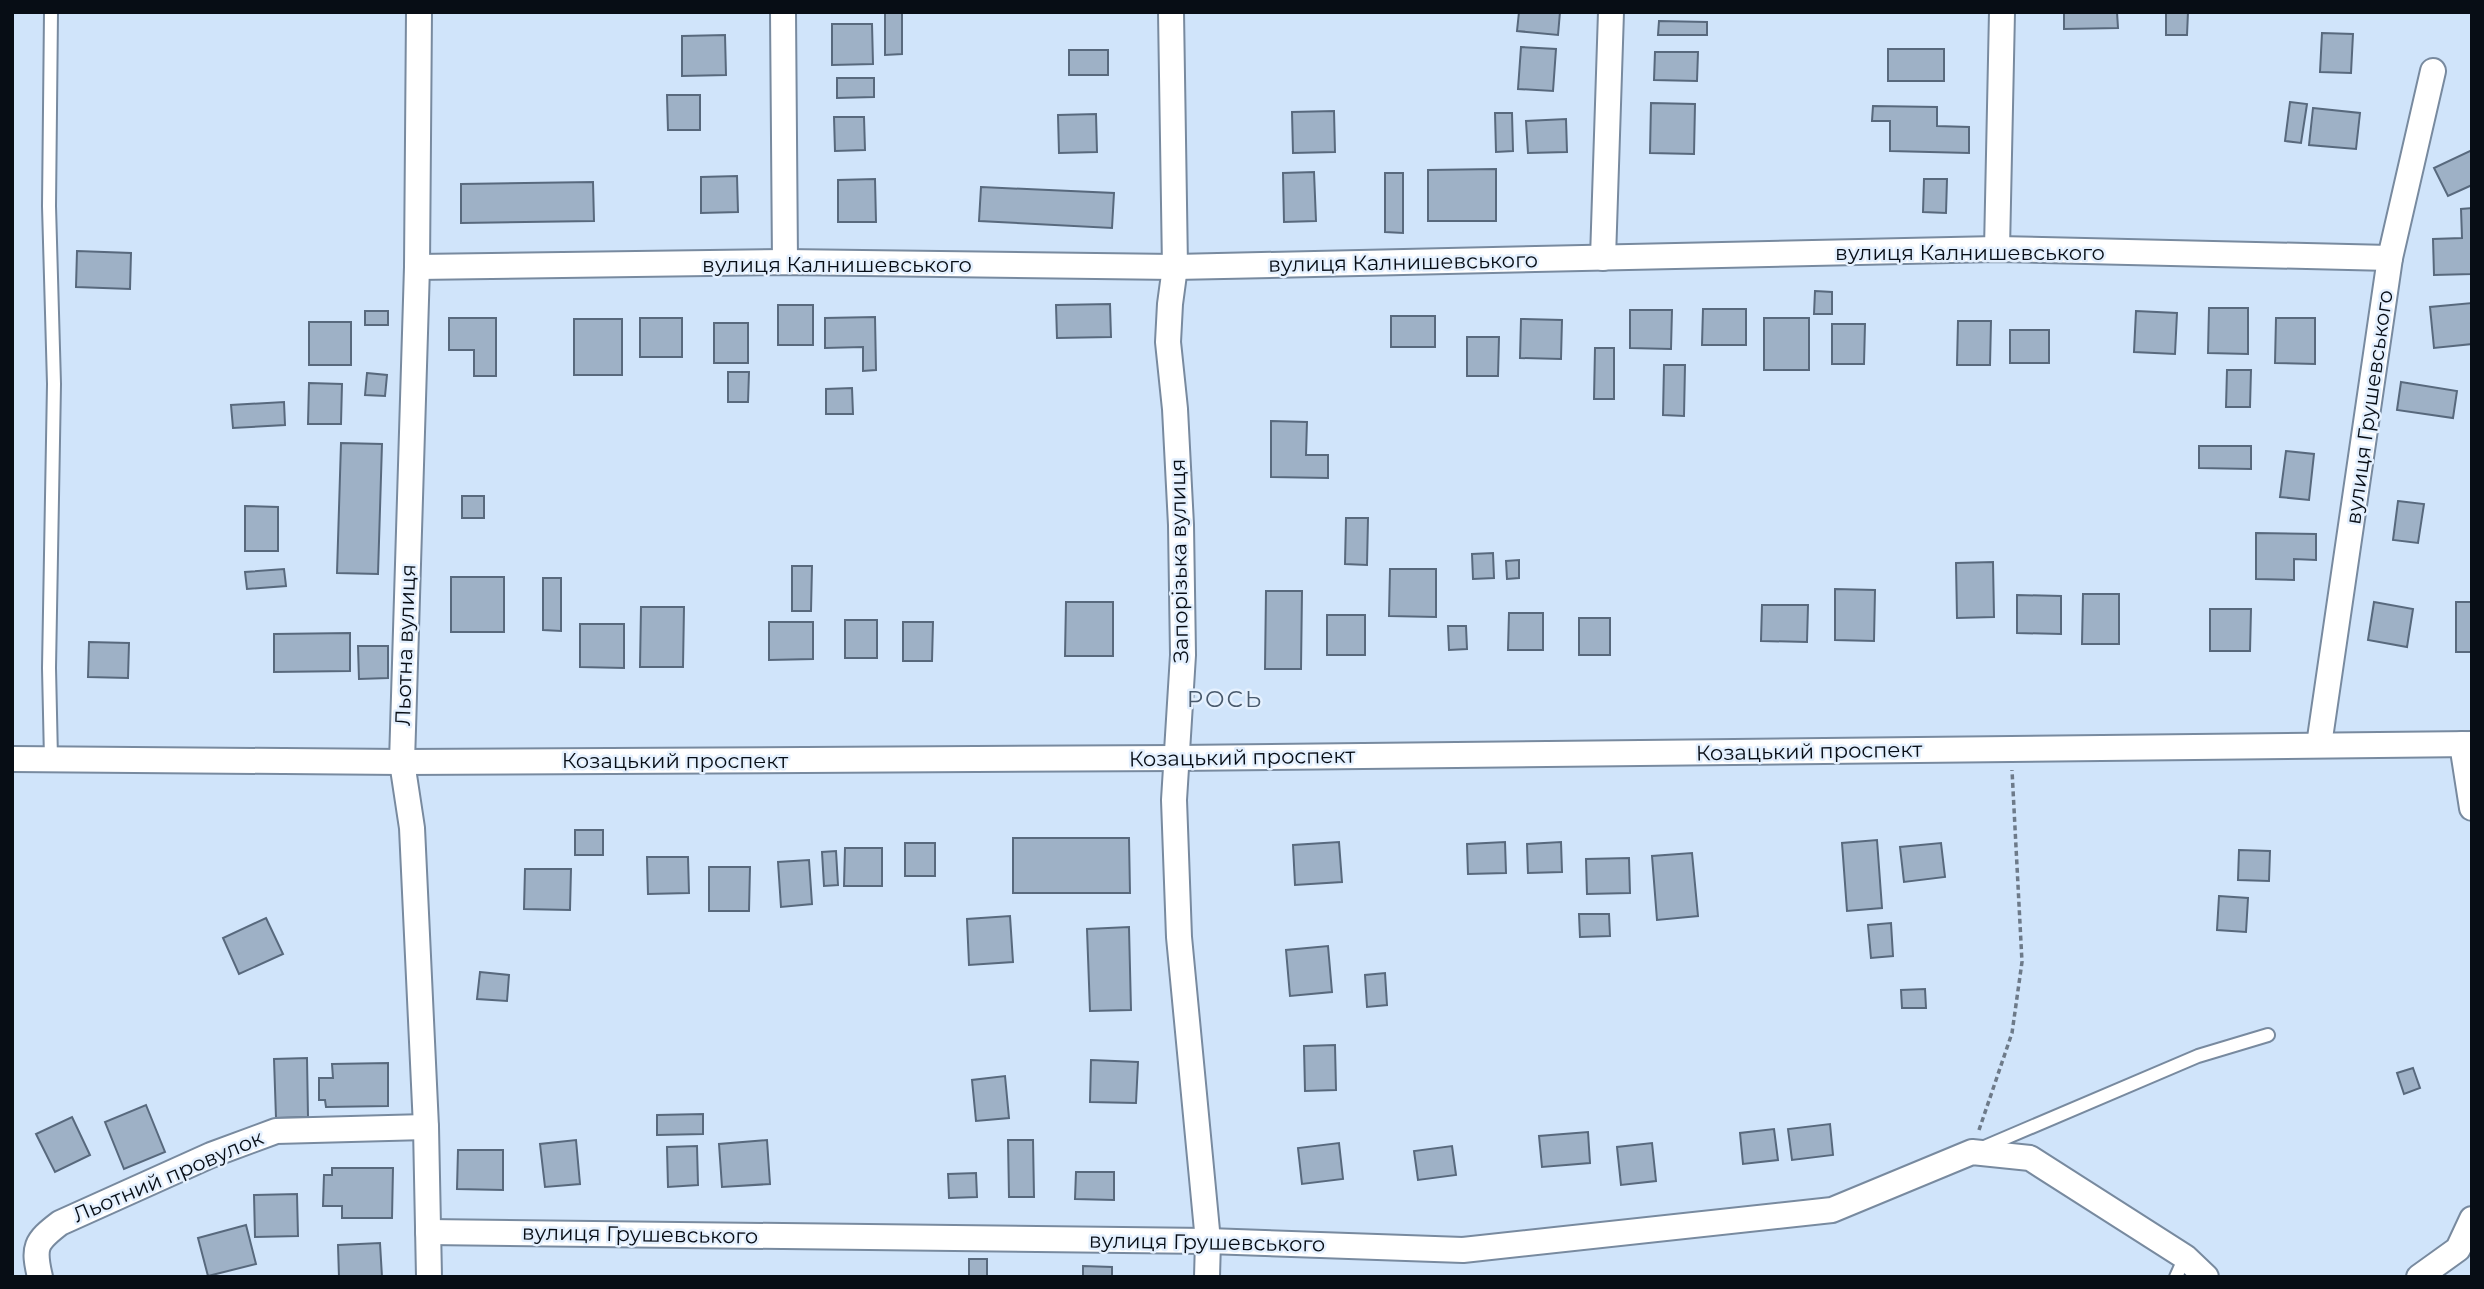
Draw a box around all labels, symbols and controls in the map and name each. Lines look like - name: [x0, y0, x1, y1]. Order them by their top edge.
- street label: вулиця Калнишевського: [1835, 240, 2105, 265]
- street label: вулиця Калнишевського: [1268, 247, 1538, 277]
- street label: вулиця Калнишевського: [702, 252, 972, 277]
- street label: вулиця Грушевського: [2340, 288, 2398, 526]
- street label: Запорізька вулиця: [1165, 459, 1193, 663]
- street label: Льотна вулиця: [390, 564, 420, 726]
- district label: РОСЬ: [1187, 685, 1263, 713]
- street label: Козацький проспект: [1696, 737, 1923, 765]
- street label: Козацький проспект: [1129, 743, 1356, 771]
- street label: Козацький проспект: [562, 748, 788, 773]
- street label: Льотний провулок: [69, 1125, 267, 1227]
- street label: вулиця Грушевського: [522, 1219, 758, 1249]
- street label: вулиця Грушевського: [1089, 1227, 1325, 1257]

